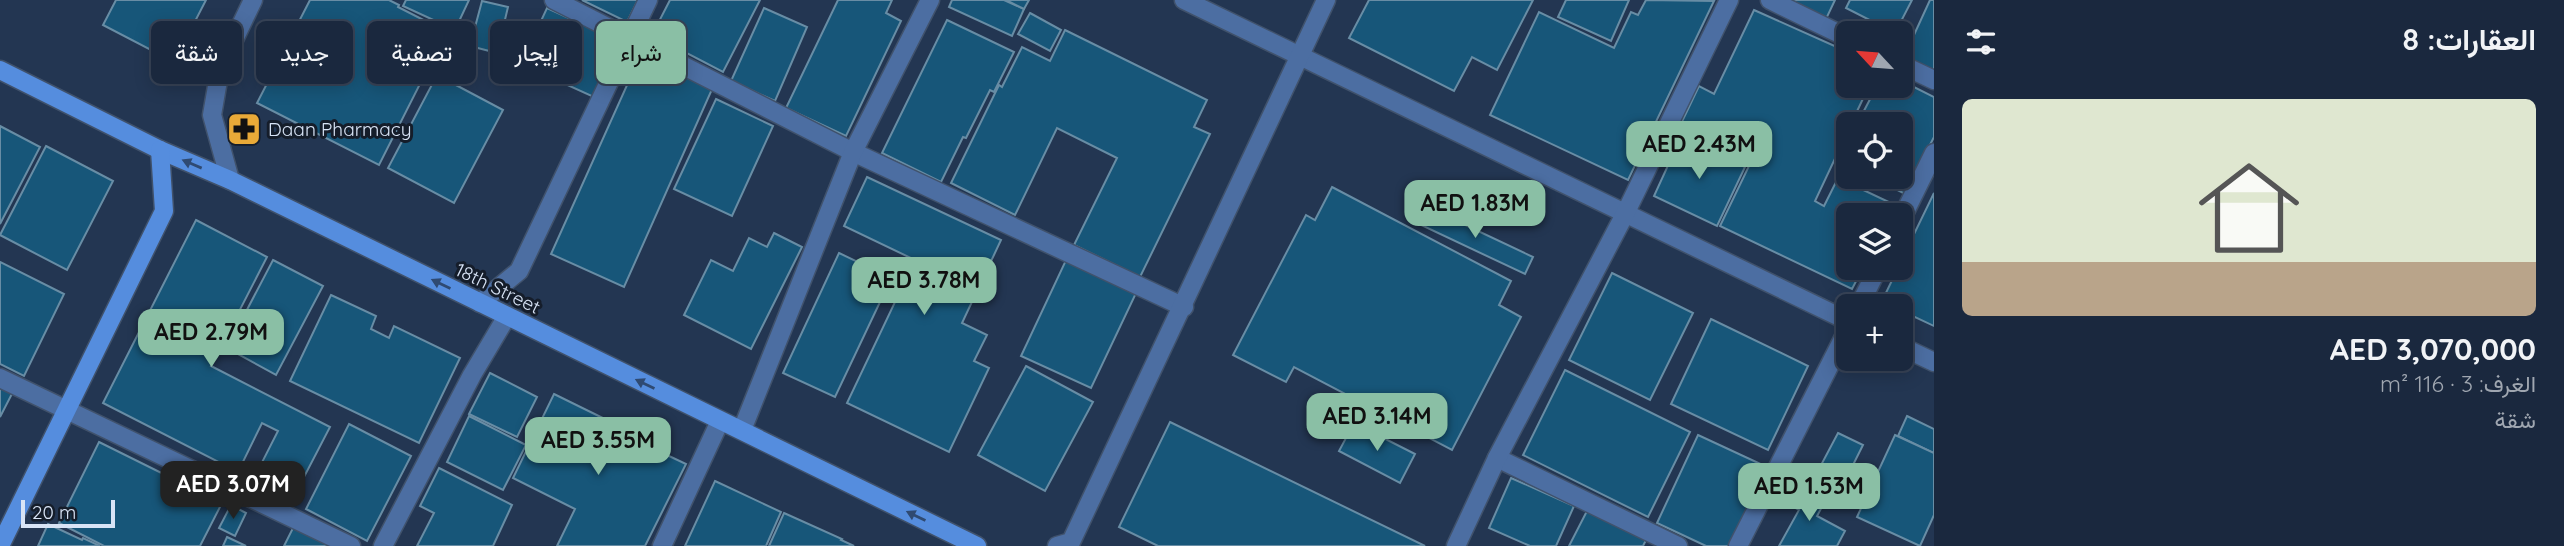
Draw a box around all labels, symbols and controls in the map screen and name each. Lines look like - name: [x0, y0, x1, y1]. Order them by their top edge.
- text: العقارات: 8: [2402, 20, 2536, 58]
- chip: شقة: [151, 21, 242, 84]
- chip: جديد: [256, 21, 353, 84]
- chip: تصفية: [367, 21, 476, 84]
- chip: إيجار: [490, 21, 582, 84]
- chip: شراء: [596, 21, 686, 84]
- north arrow: [1836, 21, 1913, 98]
- map controls: [1836, 21, 1913, 371]
- icon: filters: [1962, 23, 2000, 61]
- pharmacy icon: Daan Pharmacy: [225, 110, 263, 148]
- button: locate: [1836, 112, 1913, 189]
- place label: Daan Pharmacy: [268, 117, 411, 141]
- pin: AED 2.43M: [1619, 122, 1779, 181]
- text: AED 2.43M: [1642, 129, 1756, 158]
- icon: home: [2186, 145, 2312, 271]
- one-way arrow: [181, 158, 202, 169]
- pin: AED 1.83M: [1395, 180, 1555, 240]
- text: AED 1.83M: [1420, 188, 1530, 217]
- button: layers: [1836, 203, 1913, 280]
- street label: 18th Street: [452, 257, 544, 319]
- pin: AED 3.78M: [844, 258, 1004, 317]
- text: AED 3.78M: [868, 265, 980, 294]
- one-way arrow: [431, 278, 451, 290]
- button: +: [1836, 294, 1913, 371]
- pin: AED 2.79M: [131, 310, 291, 369]
- text: AED 2.79M: [154, 317, 268, 346]
- text: AED 3,070,000: [2330, 330, 2536, 368]
- text: الغرف: 3 · 116 m²: [2380, 369, 2536, 398]
- one-way arrow: [635, 379, 655, 390]
- pin: AED 3.14M: [1297, 393, 1457, 453]
- text: AED 3.14M: [1323, 401, 1431, 430]
- text: شقة: [2494, 405, 2536, 434]
- pin: AED 3.55M: [518, 418, 678, 477]
- text: AED 3.55M: [541, 425, 655, 454]
- pin: AED 3.07M: [153, 462, 313, 521]
- pin: AED 1.53M: [1729, 463, 1889, 523]
- text: AED 3.07M: [176, 469, 290, 498]
- text: AED 1.53M: [1754, 471, 1864, 500]
- scale bar: [21, 497, 116, 529]
- text: 20 m: [32, 500, 76, 524]
- one-way arrow: [906, 510, 926, 521]

